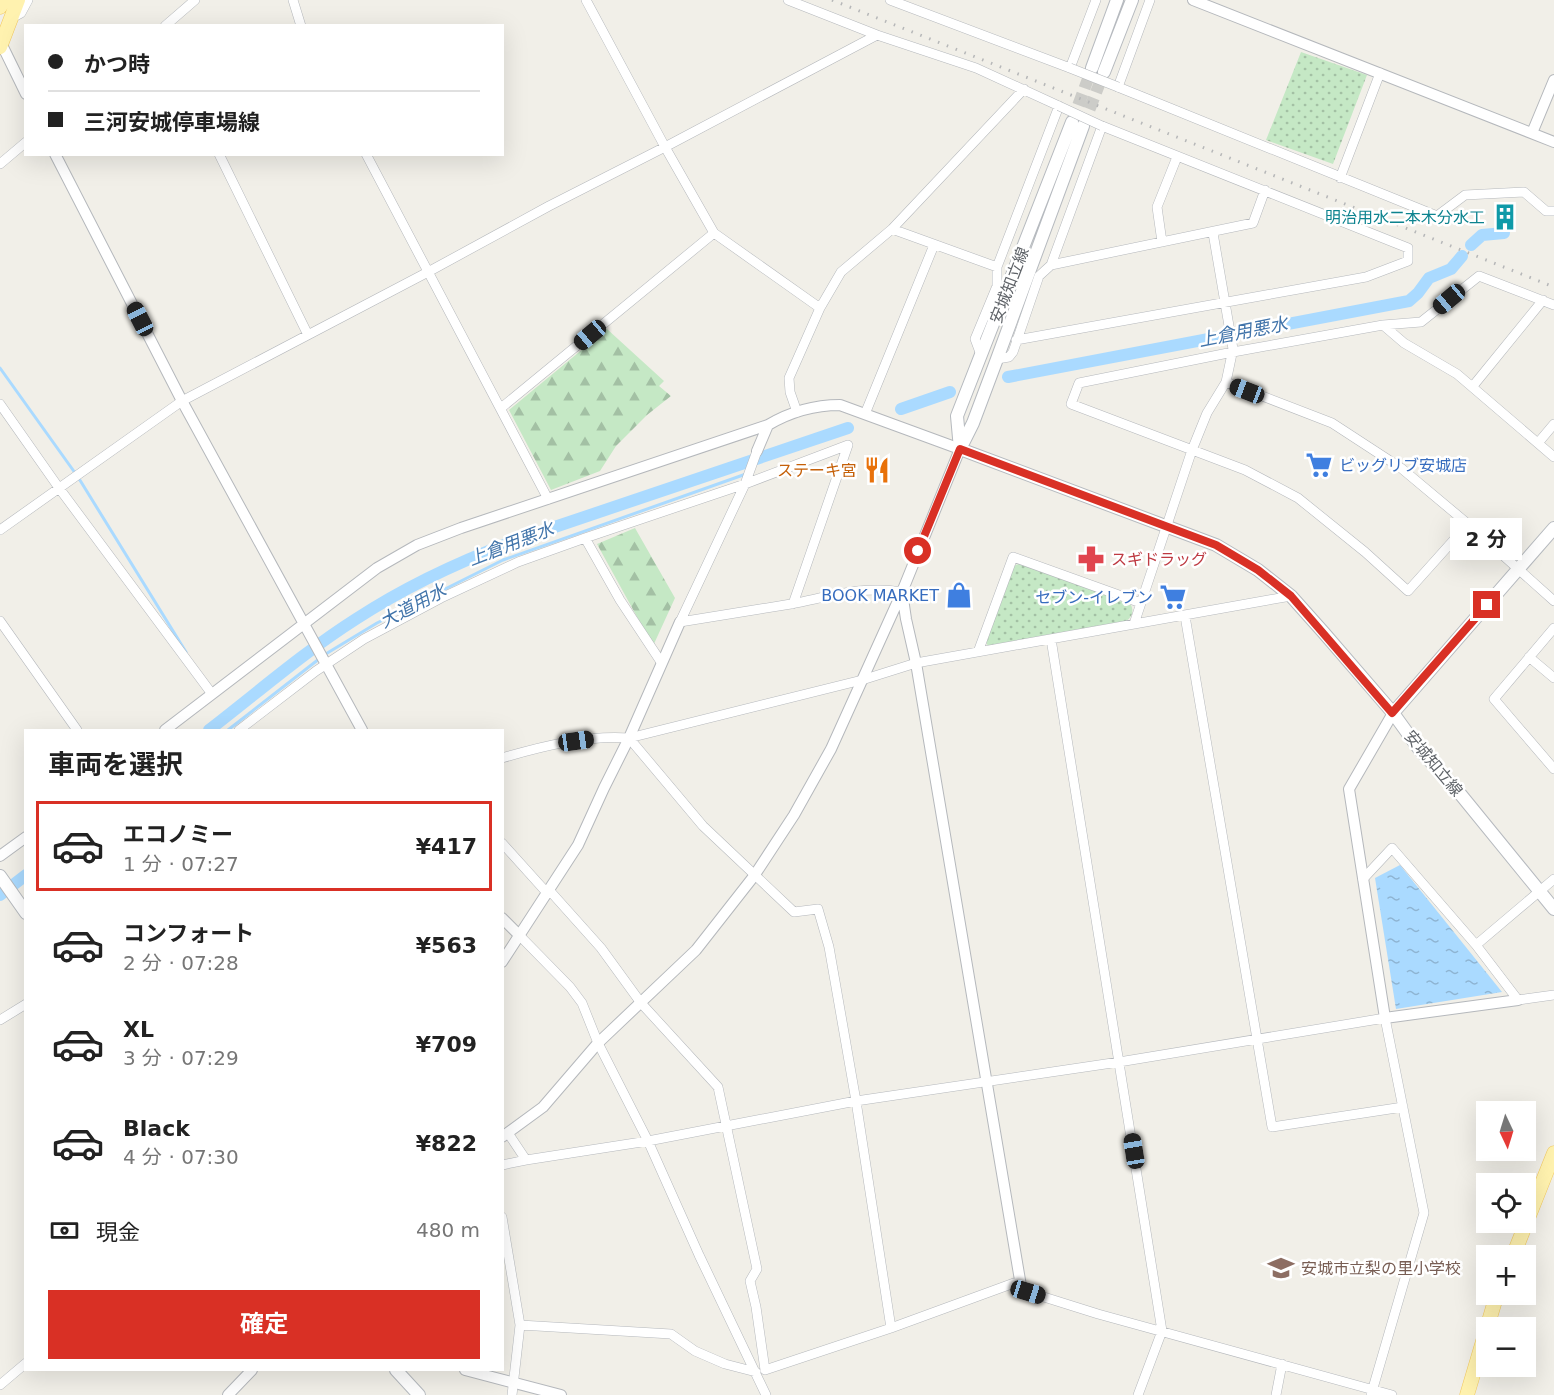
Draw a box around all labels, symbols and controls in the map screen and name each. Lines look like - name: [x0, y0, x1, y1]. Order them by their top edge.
- text: かつ時: [84, 52, 150, 77]
- text: 三河安城停車場線: [84, 110, 260, 135]
- building icon: 明治用水二本木分水工: [1490, 202, 1520, 232]
- place label: 明治用水二本木分水工: [1325, 208, 1485, 227]
- street label: 安城知立線: [986, 244, 1033, 326]
- car: [1429, 281, 1469, 317]
- car: [124, 299, 156, 339]
- water label: 上倉用悪水: [1197, 312, 1291, 350]
- car: [570, 317, 610, 353]
- car: [1227, 376, 1267, 406]
- supermarket icon: ビッグリブ安城店: [1304, 450, 1334, 480]
- restaurant icon: ステーキ宮: [862, 455, 892, 485]
- place label: ビッグリブ安城店: [1339, 456, 1467, 475]
- place label: ステーキ宮: [777, 461, 857, 480]
- water label: 上倉用悪水: [465, 517, 558, 569]
- callout: 2 分: [1451, 518, 1523, 560]
- text: 2 分: [1466, 527, 1506, 551]
- route start: [904, 537, 931, 564]
- pharmacy icon: スギドラッグ: [1076, 544, 1106, 574]
- place label: スギドラッグ: [1111, 550, 1207, 569]
- water label: 大道用水: [376, 578, 451, 632]
- shop icon: BOOK MARKET: [944, 580, 974, 610]
- supermarket icon: セブン-イレブン: [1158, 582, 1188, 612]
- place label: BOOK MARKET: [821, 586, 939, 605]
- place label: セブン-イレブン: [1035, 588, 1153, 607]
- route end: [1473, 591, 1500, 618]
- street label: 安城知立線: [1401, 727, 1467, 800]
- car: [557, 730, 595, 752]
- text: 車両を選択: [48, 749, 183, 780]
- icon: car: [51, 819, 105, 873]
- text: エコノミー: [123, 822, 233, 847]
- text: ¥417: [416, 834, 477, 859]
- text: 1 分 · 07:27: [123, 852, 239, 876]
- icon: car: [51, 918, 105, 972]
- text: コンフォート: [123, 921, 254, 946]
- text: ¥563: [416, 933, 477, 958]
- text: 2 分 · 07:28: [123, 951, 239, 975]
- icon: car: [51, 1017, 105, 1071]
- text: XL: [123, 1017, 154, 1042]
- text: ¥709: [416, 1032, 477, 1057]
- text: 3 分 · 07:29: [123, 1046, 239, 1070]
- north arrow: [1476, 1101, 1536, 1161]
- map controls: [1476, 1101, 1536, 1377]
- icon: car: [51, 1116, 105, 1170]
- text: Black: [123, 1116, 190, 1141]
- text: ¥822: [416, 1131, 477, 1156]
- car: [1122, 1132, 1146, 1170]
- text: 4 分 · 07:30: [123, 1145, 239, 1169]
- button: locate: [1476, 1173, 1536, 1233]
- icon: cash: [48, 1214, 81, 1247]
- text: 480 m: [416, 1218, 480, 1242]
- text: 現金: [96, 1220, 140, 1245]
- button: +: [1476, 1245, 1536, 1305]
- school or university icon: 安城市立梨の里小学校: [1266, 1253, 1296, 1283]
- place label: 安城市立梨の里小学校: [1301, 1259, 1461, 1278]
- car: [1008, 1278, 1048, 1306]
- button: 確定: [48, 1290, 480, 1359]
- button: −: [1476, 1317, 1536, 1377]

